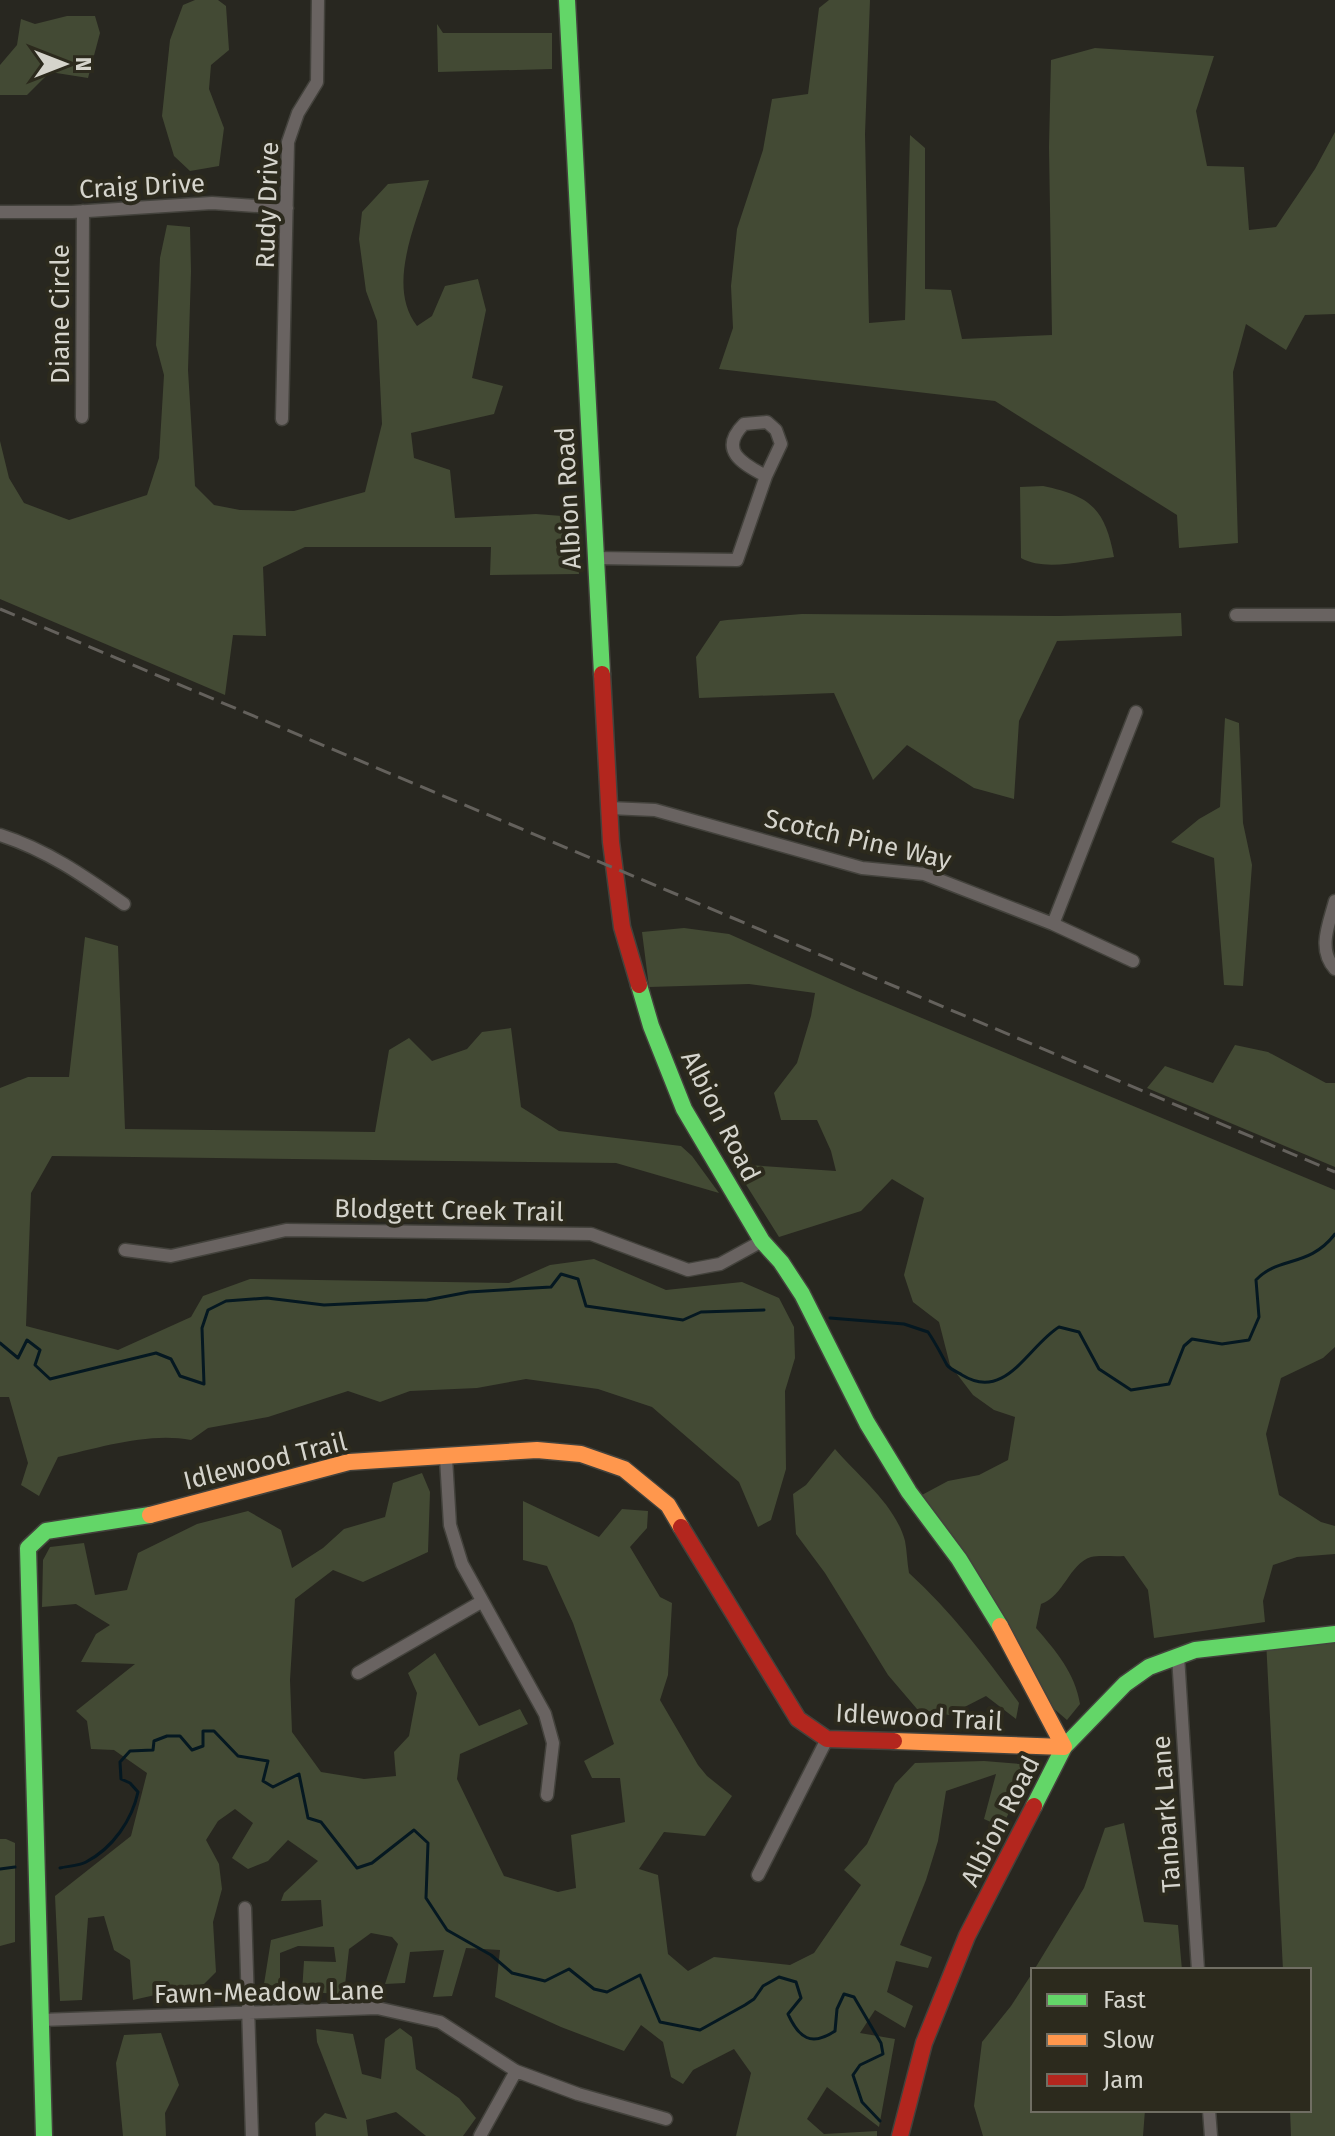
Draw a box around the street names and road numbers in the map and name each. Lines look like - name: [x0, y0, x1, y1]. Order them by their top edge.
- street label: Rudy Drive: [250, 141, 285, 269]
- street label: Craig Drive: [78, 168, 206, 205]
- street label: Diane Circle: [45, 244, 76, 384]
- street label: Albion Road: [549, 426, 588, 570]
- street label: Scotch Pine Way: [761, 803, 955, 876]
- street label: Albion Road: [674, 1046, 767, 1187]
- street label: Blodgett Creek Trail: [334, 1193, 565, 1228]
- street label: Idlewood Trail: [180, 1426, 350, 1497]
- street label: Idlewood Trail: [835, 1698, 1004, 1737]
- street label: Tanbark Lane: [1146, 1734, 1187, 1894]
- street label: Albion Road: [954, 1751, 1047, 1892]
- street label: Fawn-Meadow Lane: [154, 1975, 384, 2010]

